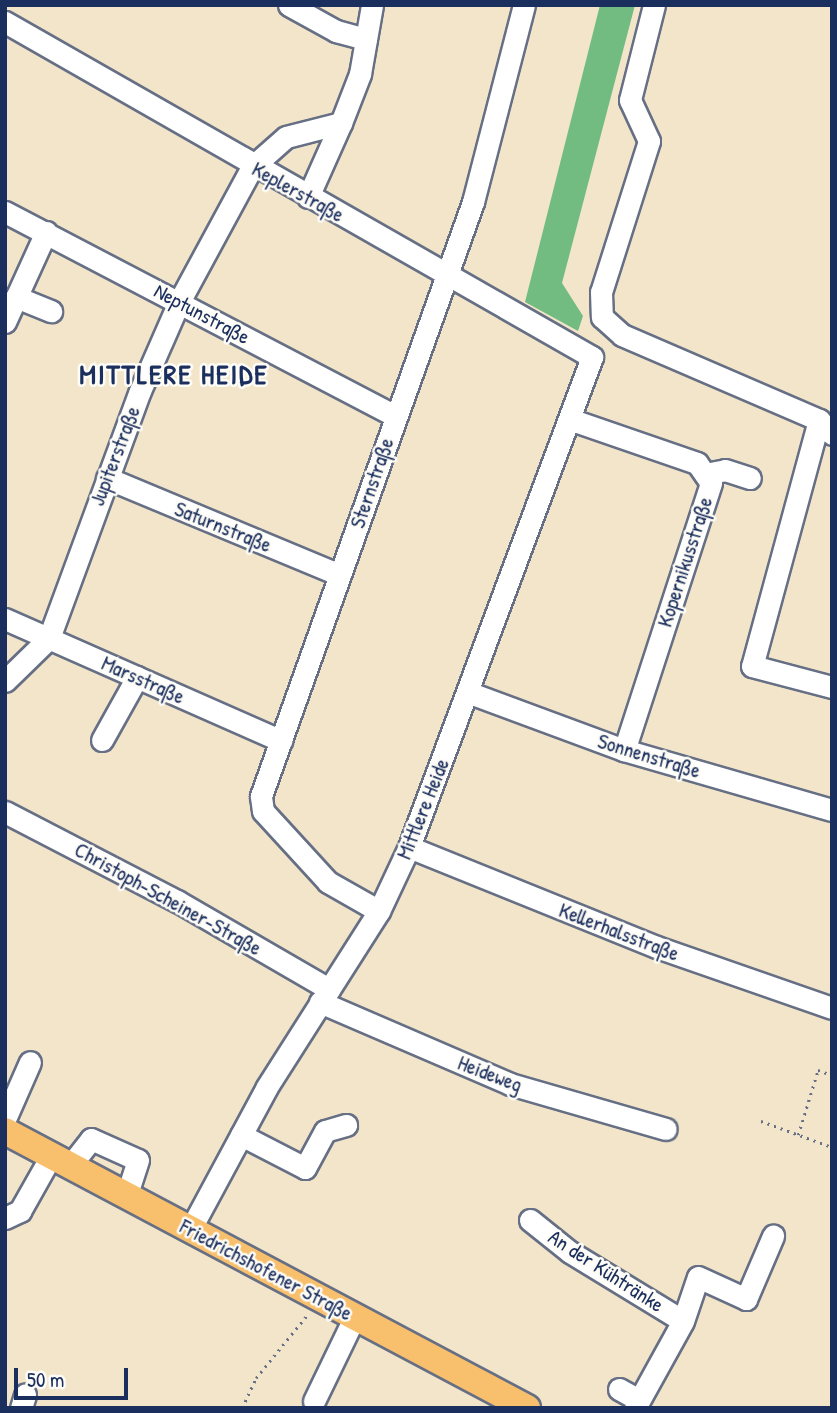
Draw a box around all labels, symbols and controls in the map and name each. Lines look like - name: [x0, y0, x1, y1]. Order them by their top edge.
- street label: Keplerstraße: [248, 156, 348, 228]
- street label: Neptunstraße: [150, 278, 254, 350]
- district label: MITTLERE HEIDE: [81, 357, 267, 391]
- street label: Jupiterstraße: [84, 403, 146, 509]
- street label: Sternstraße: [345, 435, 399, 531]
- street label: Kopernikusstraße: [652, 494, 718, 630]
- street label: Saturnstraße: [171, 496, 275, 558]
- street label: Marsstraße: [98, 651, 188, 709]
- street label: Sonnenstraße: [595, 728, 703, 784]
- street label: Mittlere Heide: [391, 755, 455, 863]
- street label: Christoph-Scheiner-Straße: [70, 837, 266, 961]
- street label: Kellerhalsstraße: [555, 898, 683, 966]
- street label: Heideweg: [454, 1050, 526, 1098]
- street label: Friedrichshofener Straße: [175, 1214, 357, 1326]
- street label: An der Kühtränke: [544, 1224, 668, 1318]
- scale bar: [18, 1354, 131, 1398]
- text: 50 m: [27, 1365, 64, 1394]

